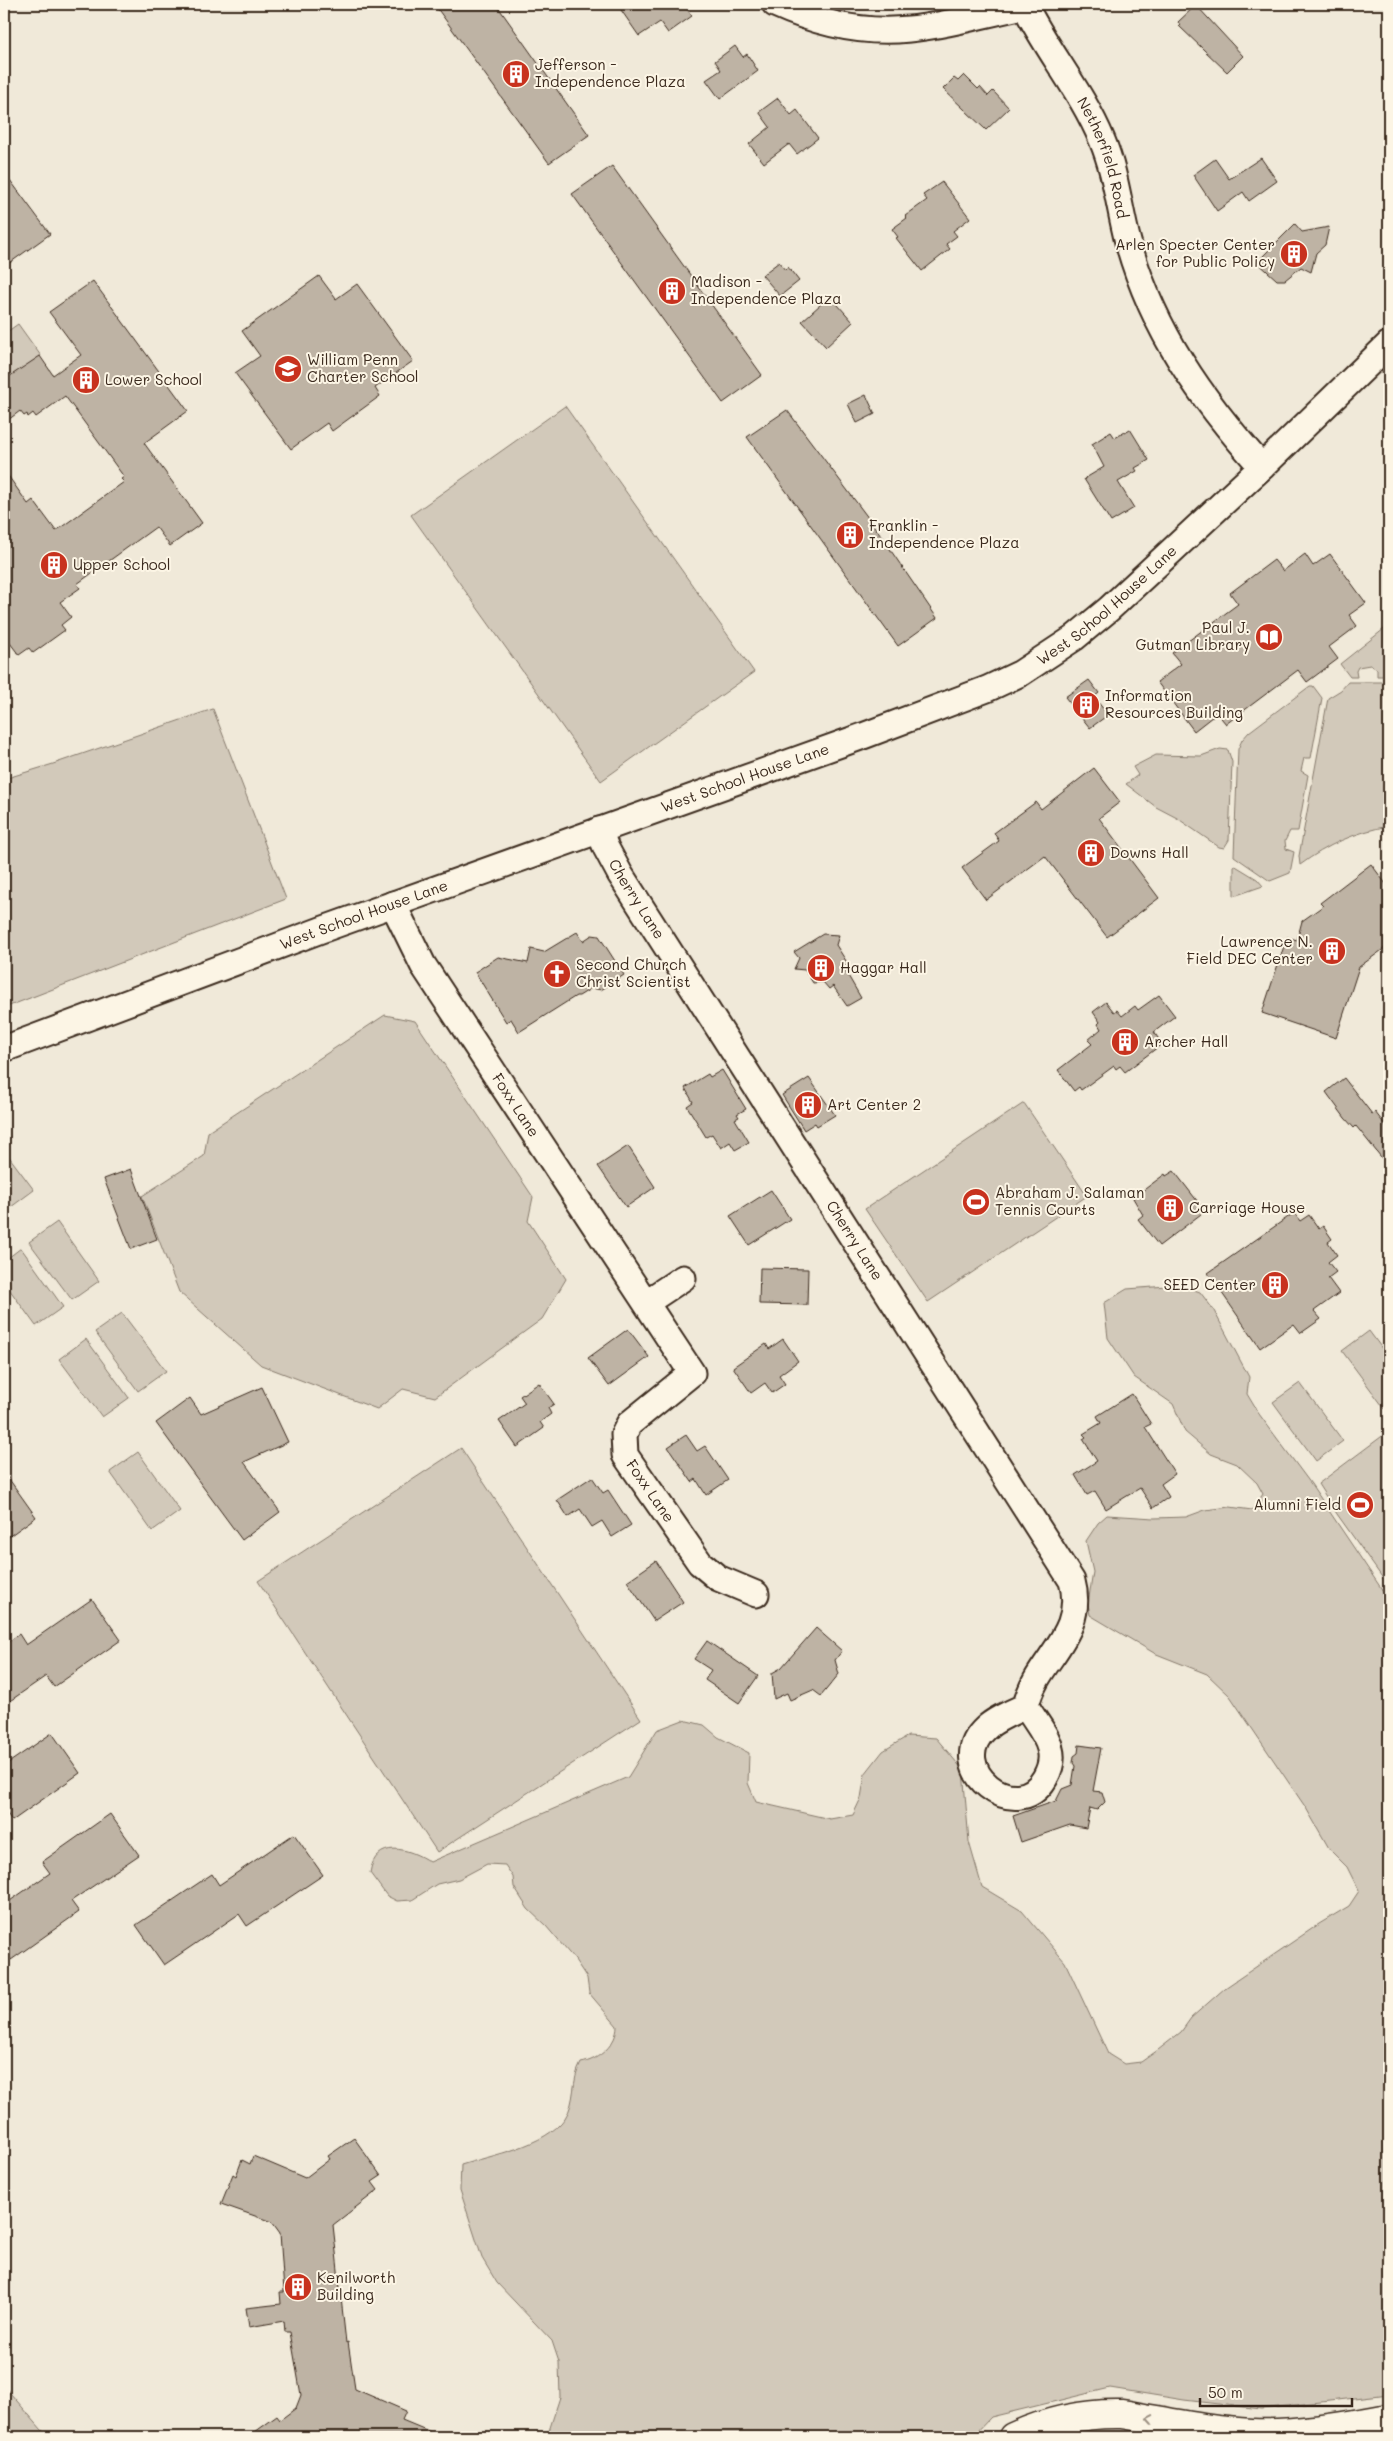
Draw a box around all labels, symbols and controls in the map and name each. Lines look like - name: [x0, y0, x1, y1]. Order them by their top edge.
- place label: Jefferson - Independence Plaza: [535, 54, 686, 91]
- building icon: Jefferson - Independence Plaza: [501, 59, 531, 89]
- street label: Netherfield Road: [1073, 93, 1133, 220]
- place label: Arlen Specter Center for Public Policy: [1115, 234, 1275, 271]
- building icon: Arlen Specter Center for Public Policy: [1279, 239, 1309, 269]
- place label: Madison - Independence Plaza: [691, 271, 842, 308]
- building icon: Madison - Independence Plaza: [657, 276, 687, 306]
- place label: William Penn Charter School: [307, 349, 419, 386]
- school or university icon: William Penn Charter School: [273, 354, 303, 384]
- building icon: Lower School: [71, 365, 101, 395]
- place label: Lower School: [105, 369, 202, 389]
- place label: Franklin - Independence Plaza: [869, 515, 1020, 552]
- building icon: Franklin - Independence Plaza: [835, 520, 865, 550]
- street label: West School House Lane: [1032, 540, 1181, 669]
- building icon: Upper School: [39, 550, 69, 580]
- place label: Upper School: [73, 554, 170, 574]
- place label: Paul J. Gutman Library: [1135, 617, 1250, 654]
- library icon: Paul J. Gutman Library: [1254, 622, 1284, 652]
- place label: Information Resources Building: [1105, 685, 1243, 722]
- building icon: Information Resources Building: [1071, 690, 1101, 720]
- street label: West School House Lane: [658, 738, 832, 817]
- building icon: Downs Hall: [1076, 838, 1106, 868]
- place label: Downs Hall: [1110, 842, 1189, 862]
- street label: Cherry Lane: [605, 855, 670, 943]
- street label: West School House Lane: [277, 874, 450, 954]
- place label: Lawrence N. Field DEC Center: [1187, 931, 1313, 968]
- building icon: Lawrence N. Field DEC Center: [1317, 936, 1347, 966]
- building icon: Haggar Hall: [806, 953, 836, 983]
- place label: Second Church Christ Scientist: [576, 954, 691, 991]
- place label: Haggar Hall: [840, 957, 927, 977]
- church icon: Second Church Christ Scientist: [542, 959, 572, 989]
- building icon: Archer Hall: [1110, 1027, 1140, 1057]
- place label: Archer Hall: [1144, 1031, 1228, 1051]
- street label: Foxx Lane: [488, 1069, 545, 1140]
- building icon: Art Center 2: [793, 1090, 823, 1120]
- place label: Art Center 2: [827, 1094, 921, 1114]
- place label: Abraham J. Salaman Tennis Courts: [995, 1182, 1144, 1219]
- sports icon: Abraham J. Salaman Tennis Courts: [961, 1187, 991, 1217]
- building icon: Carriage House: [1155, 1193, 1185, 1223]
- street label: Cherry Lane: [822, 1196, 888, 1284]
- place label: Carriage House: [1189, 1197, 1305, 1217]
- building icon: SEED Center: [1260, 1270, 1290, 1300]
- place label: SEED Center: [1164, 1274, 1256, 1294]
- street label: Foxx Lane: [622, 1455, 680, 1526]
- sports icon: Alumni Field: [1345, 1490, 1375, 1520]
- place label: Alumni Field: [1253, 1494, 1341, 1514]
- place label: Kenilworth Building: [317, 2267, 395, 2304]
- building icon: Kenilworth Building: [283, 2272, 313, 2302]
- scale bar: [1200, 2376, 1353, 2408]
- text: 50 m: [1208, 2382, 1243, 2402]
- one-way arrow: [1146, 2414, 1155, 2424]

